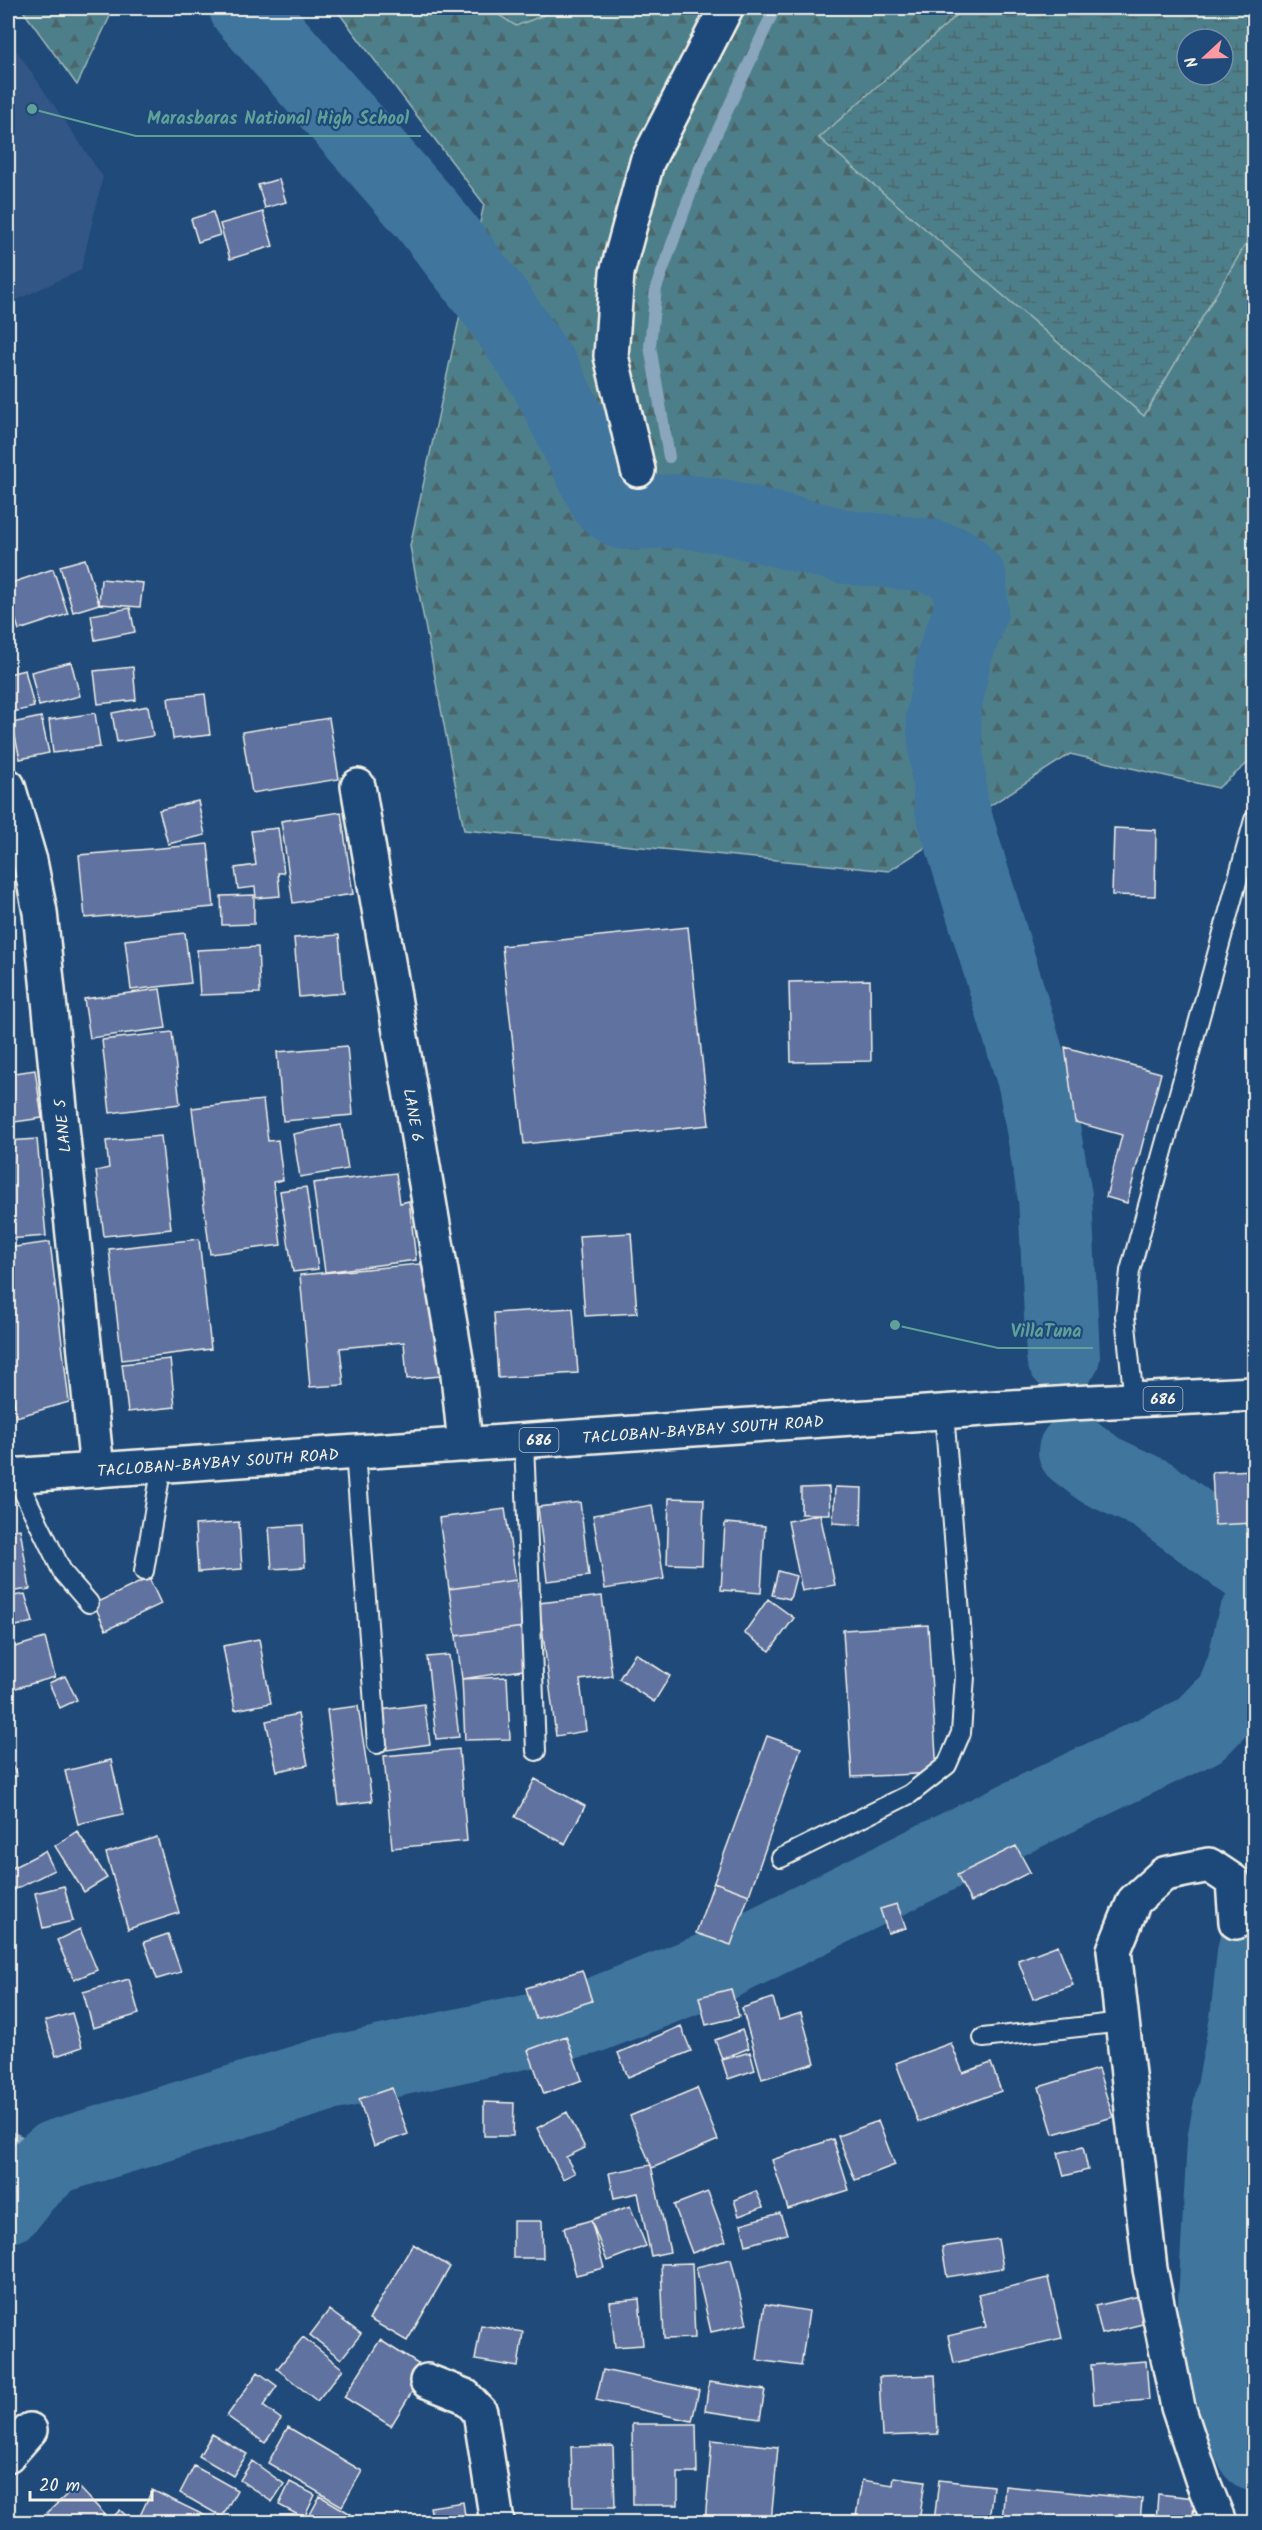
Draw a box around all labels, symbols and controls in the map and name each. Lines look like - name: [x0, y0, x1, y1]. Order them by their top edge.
- north arrow: [1175, 27, 1235, 87]
- text: N: [1179, 53, 1206, 71]
- callout: Marasbaras National High School: [136, 100, 421, 136]
- text: Marasbaras National High School: [147, 105, 409, 134]
- street label: LANE 6: [396, 1087, 430, 1144]
- street label: LANE 5: [48, 1096, 79, 1154]
- callout: VillaTuna: [998, 1312, 1093, 1348]
- text: VillaTuna: [1011, 1318, 1081, 1347]
- road number: 686: [1144, 1387, 1182, 1411]
- street label: TACLOBAN-BAYBAY SOUTH ROAD: [582, 1410, 825, 1451]
- road number: 686: [520, 1428, 558, 1452]
- street label: TACLOBAN-BAYBAY SOUTH ROAD: [97, 1443, 340, 1484]
- scale bar: [30, 2464, 152, 2502]
- text: 20 m: [39, 2472, 80, 2501]

